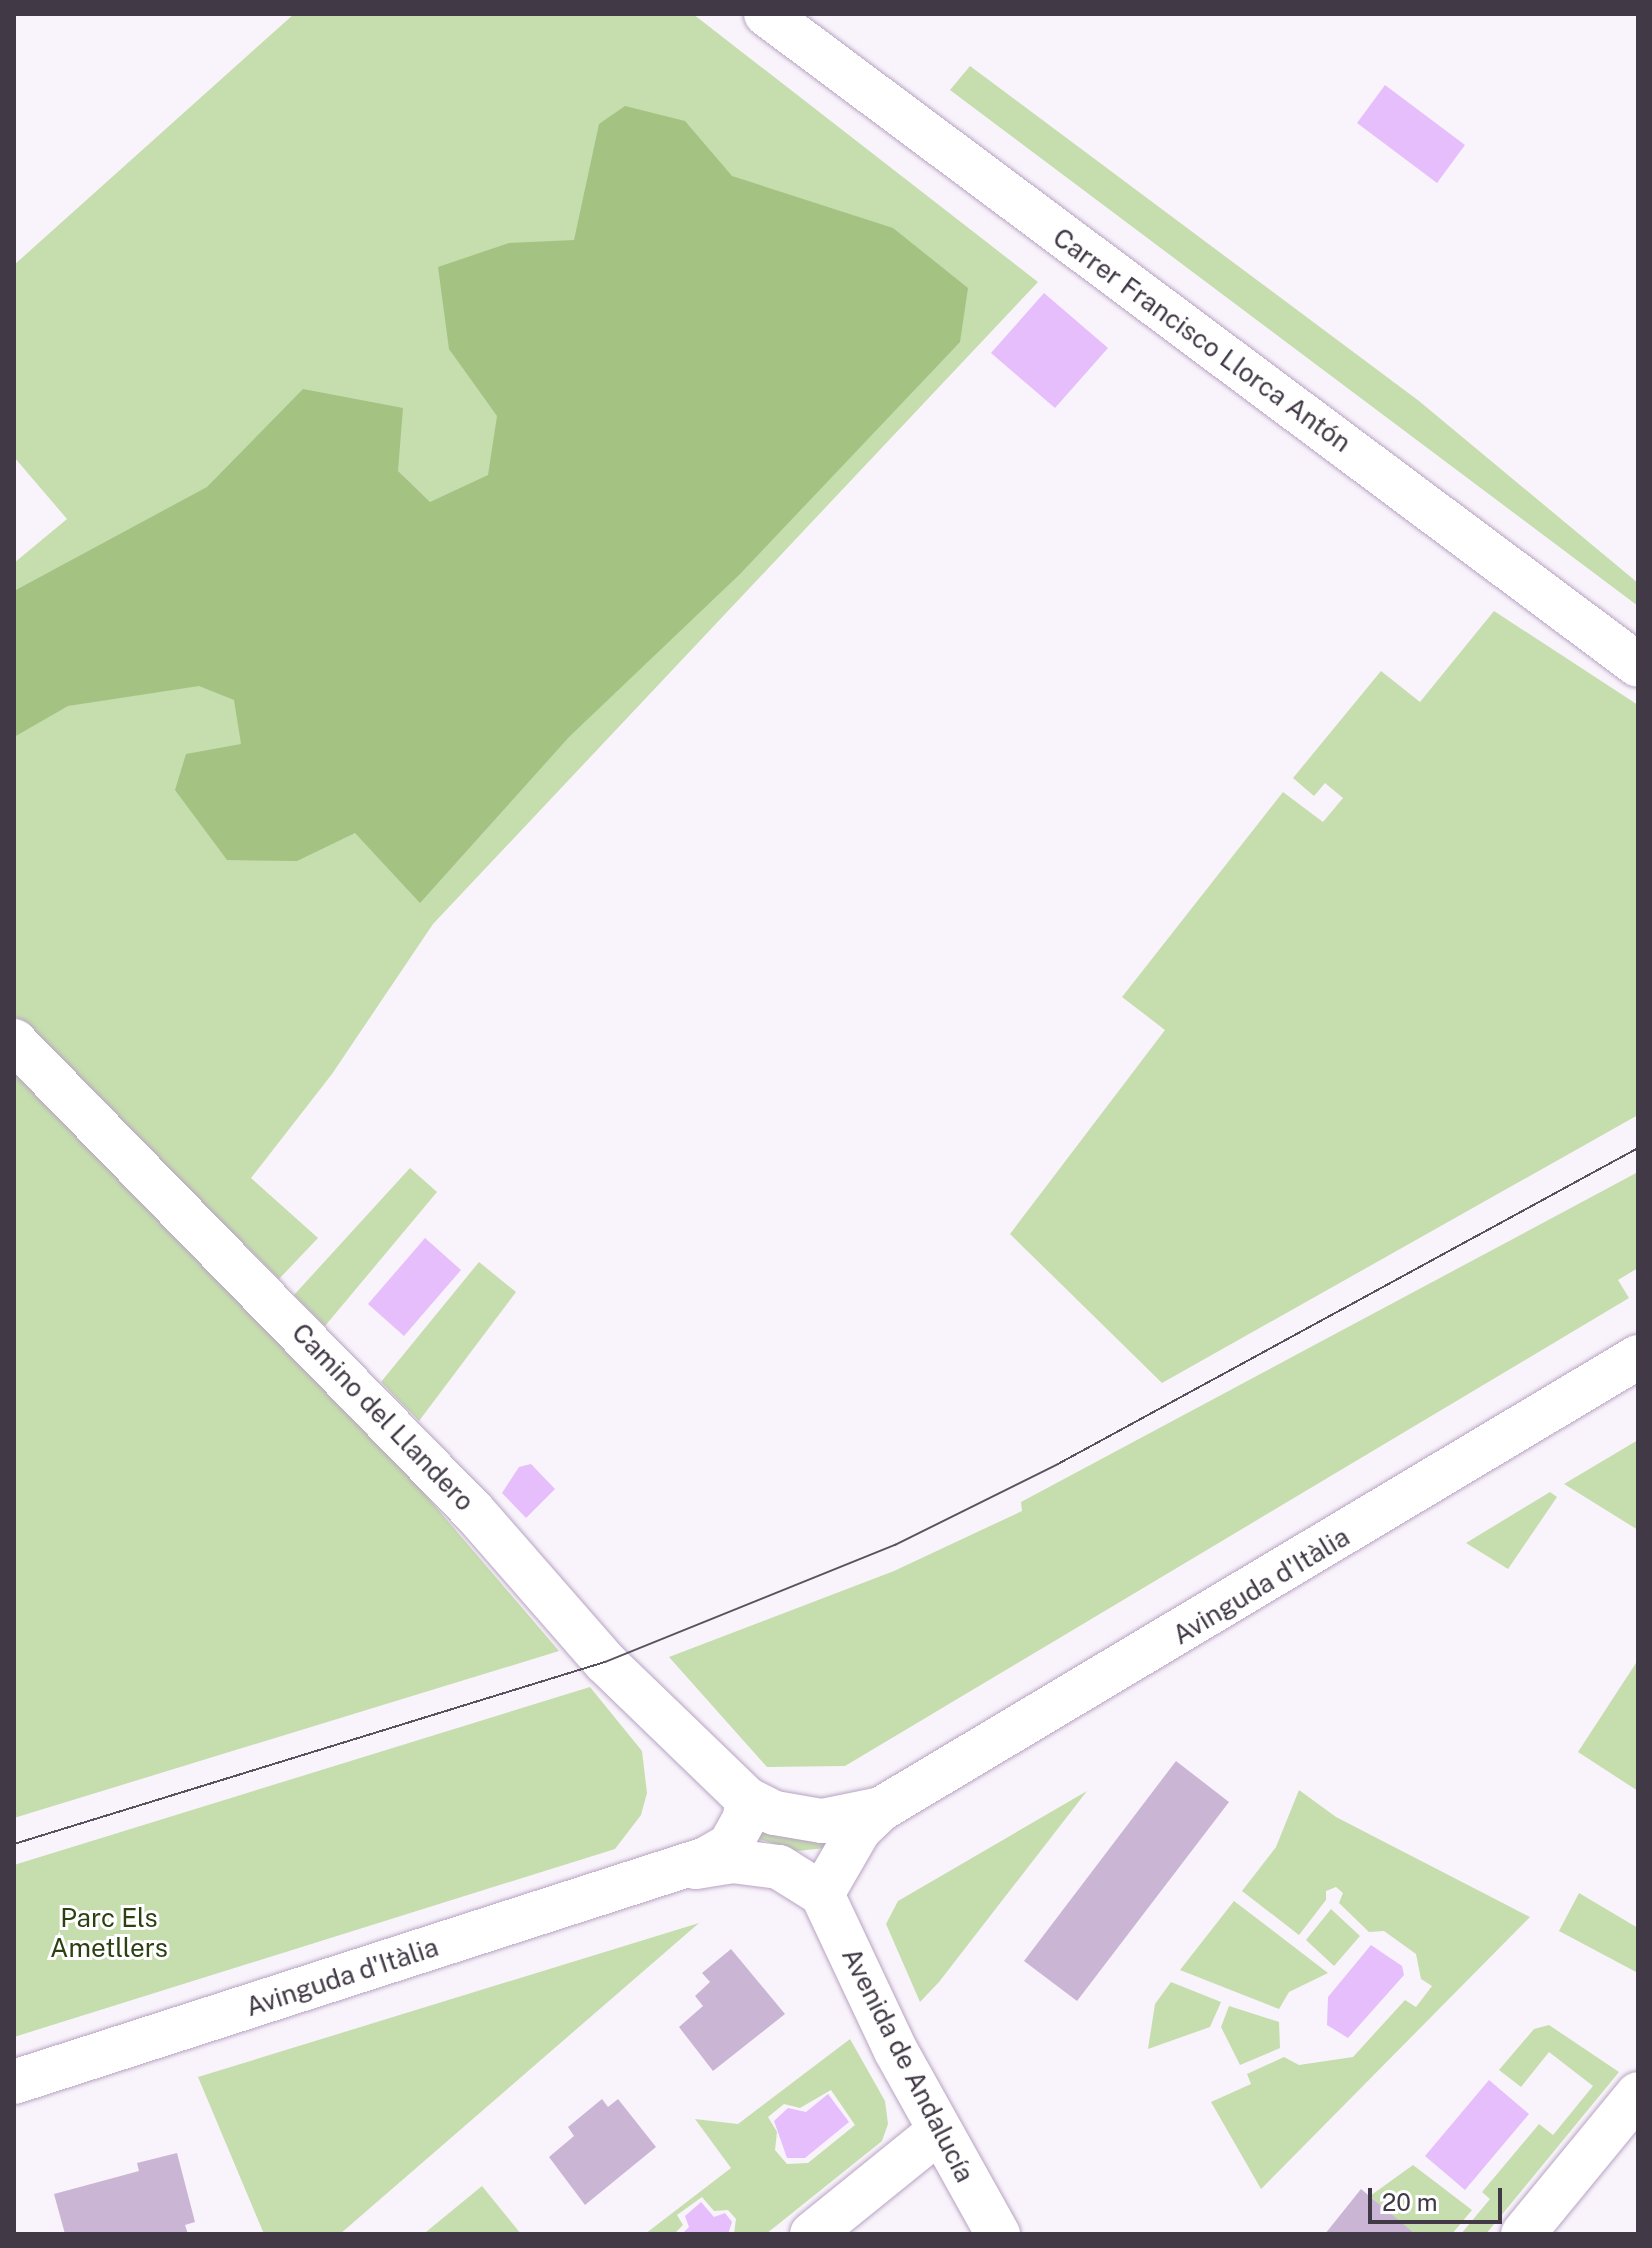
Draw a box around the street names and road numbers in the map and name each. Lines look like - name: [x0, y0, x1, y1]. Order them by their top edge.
- street label: Carrer Francisco Llorca Antón: [1047, 221, 1357, 459]
- street label: Camino del Llandero: [285, 1317, 481, 1517]
- street label: Avinguda d'Itàlia: [1167, 1521, 1355, 1651]
- street label: Avinguda d'Itàlia: [242, 1931, 442, 2023]
- street label: Avenida de Andalucía: [835, 1942, 981, 2188]

